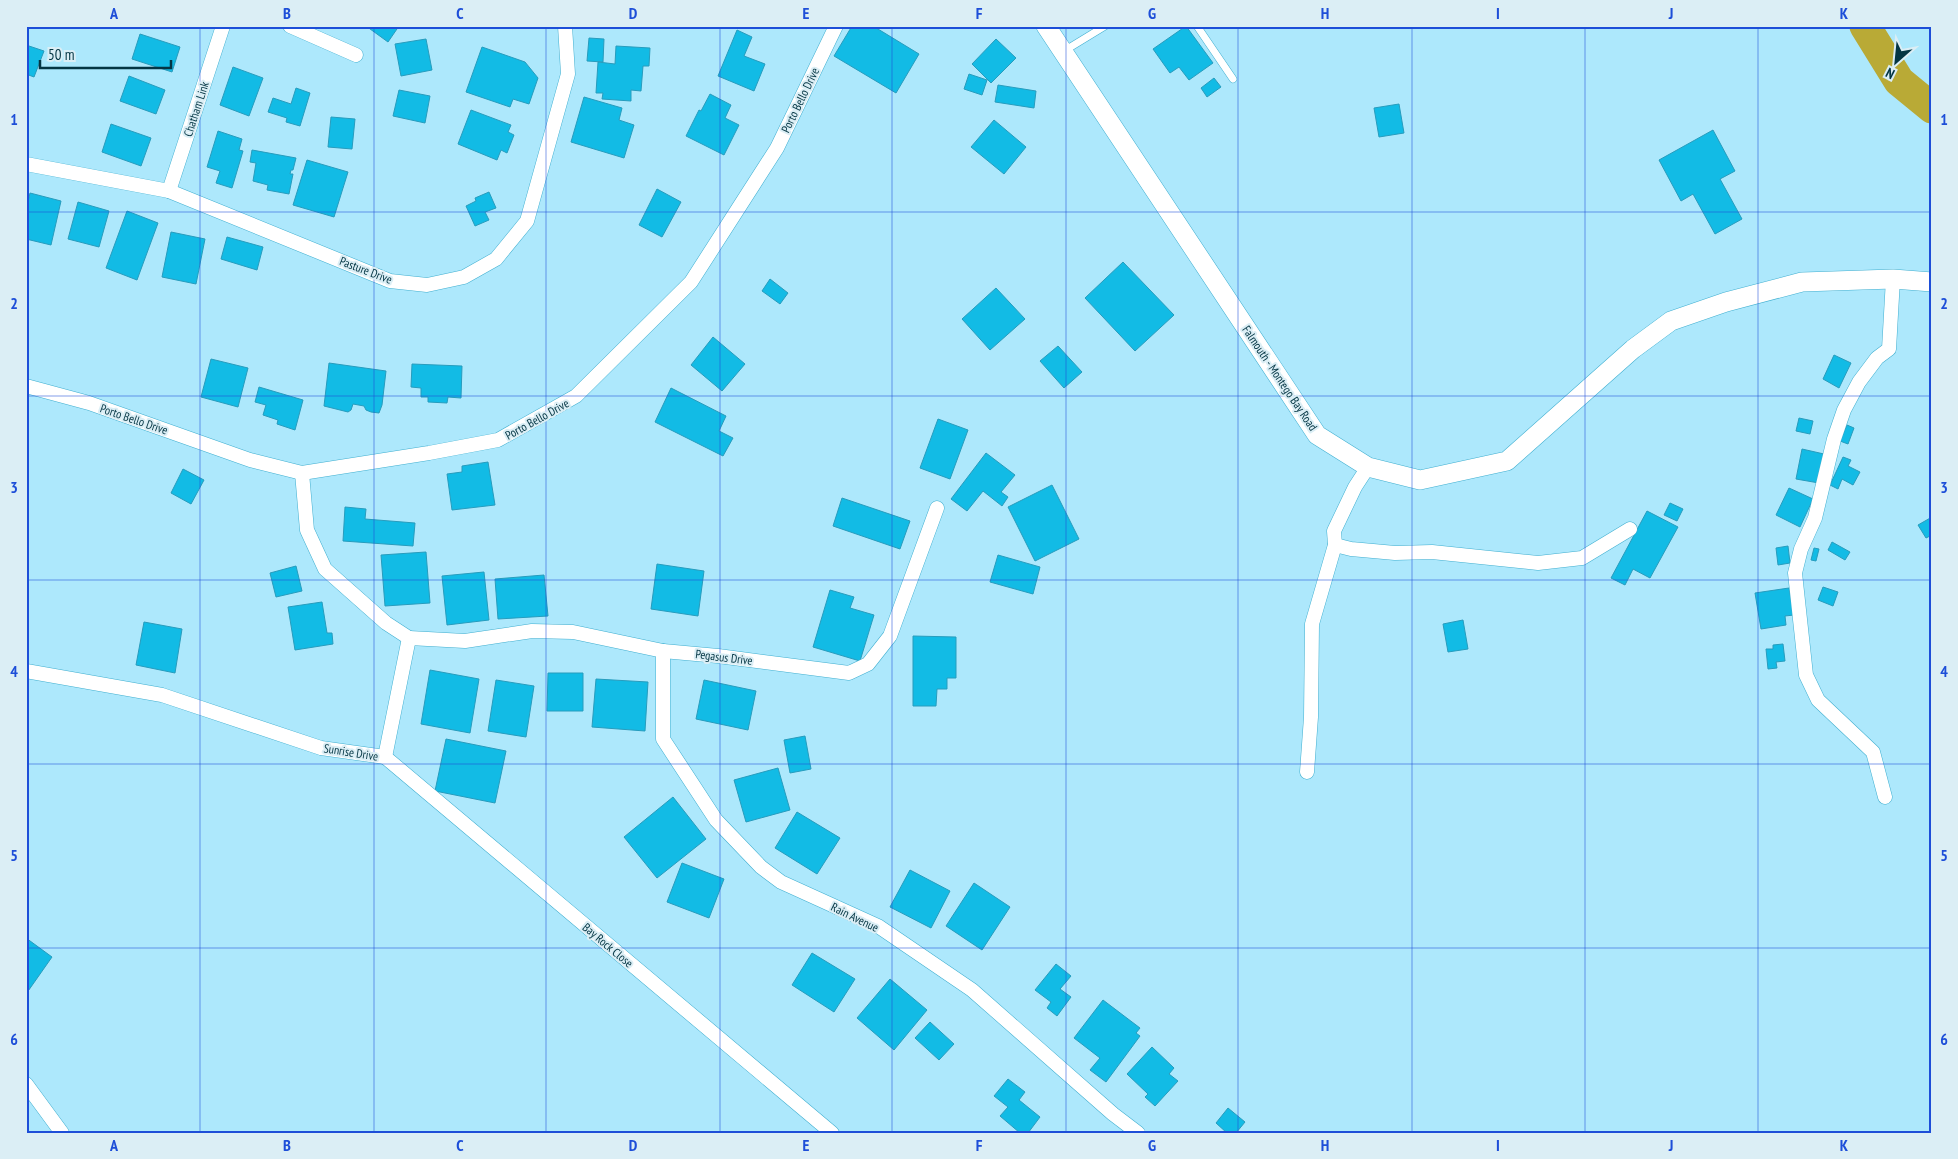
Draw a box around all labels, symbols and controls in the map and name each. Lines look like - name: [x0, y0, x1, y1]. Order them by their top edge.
- text: A: [109, 3, 119, 23]
- text: B: [283, 3, 291, 23]
- text: C: [456, 3, 464, 23]
- text: D: [629, 3, 638, 23]
- text: E: [803, 3, 810, 23]
- text: F: [976, 3, 983, 23]
- text: G: [1148, 3, 1156, 23]
- text: H: [1321, 3, 1329, 23]
- text: I: [1496, 3, 1500, 23]
- text: J: [1668, 3, 1673, 23]
- text: K: [1840, 3, 1849, 23]
- scale bar: [40, 38, 171, 70]
- north arrow: [1870, 38, 1920, 88]
- text: 50 m: [48, 45, 74, 64]
- text: N: [1883, 64, 1898, 83]
- street label: Porto Bello Drive: [778, 65, 822, 135]
- street label: Chatham Link: [180, 79, 212, 138]
- text: 1: [10, 109, 18, 129]
- text: 1: [1940, 109, 1948, 129]
- street label: Pasture Drive: [338, 253, 394, 287]
- text: 2: [10, 293, 18, 313]
- text: 2: [1940, 293, 1948, 313]
- street label: Falmouth - Montego Bay Road: [1239, 323, 1321, 433]
- street label: Porto Bello Drive: [503, 395, 571, 443]
- street label: Porto Bello Drive: [98, 400, 170, 438]
- text: 3: [10, 477, 18, 497]
- text: 3: [1940, 477, 1948, 497]
- street label: Pegasus Drive: [695, 646, 754, 668]
- text: 4: [10, 661, 18, 681]
- text: 4: [1940, 661, 1948, 681]
- street label: Sunrise Drive: [323, 740, 379, 764]
- text: 5: [10, 845, 18, 865]
- text: 5: [1940, 845, 1948, 865]
- street label: Rain Avenue: [829, 899, 881, 935]
- street label: Bay Rock Close: [580, 920, 636, 970]
- text: 6: [10, 1029, 18, 1049]
- text: 6: [1940, 1029, 1948, 1049]
- text: A: [109, 1135, 119, 1155]
- text: B: [283, 1135, 291, 1155]
- text: C: [456, 1135, 464, 1155]
- text: D: [629, 1135, 638, 1155]
- text: E: [803, 1135, 810, 1155]
- text: F: [976, 1135, 983, 1155]
- text: G: [1148, 1135, 1156, 1155]
- text: H: [1321, 1135, 1329, 1155]
- text: I: [1496, 1135, 1500, 1155]
- text: J: [1668, 1135, 1673, 1155]
- text: K: [1840, 1135, 1849, 1155]

